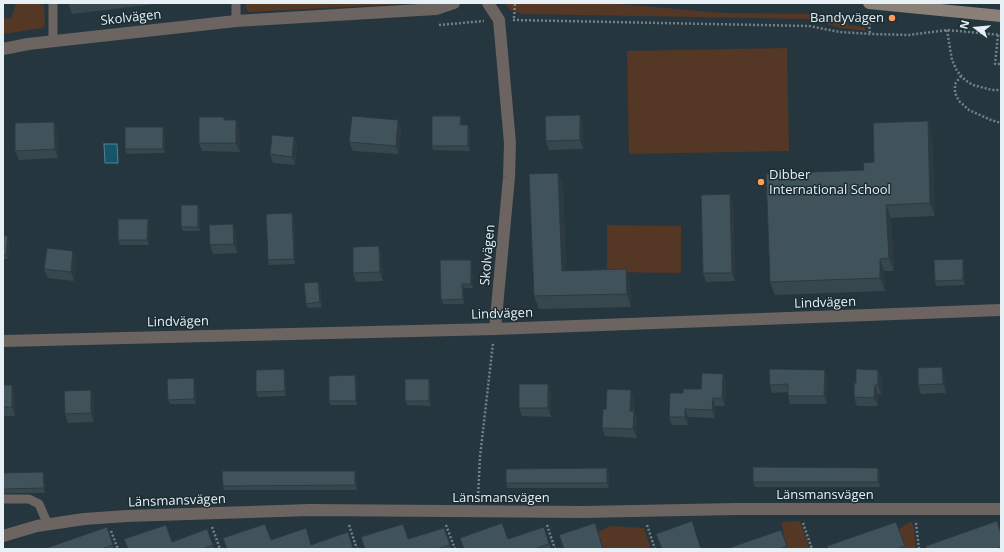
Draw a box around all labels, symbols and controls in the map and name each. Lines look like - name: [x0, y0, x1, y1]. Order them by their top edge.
- street label: Skolvägen: [100, 7, 162, 29]
- north arrow: [956, 8, 996, 48]
- place label: Bandyvägen: [810, 10, 884, 26]
- marker: Bandyvägen: [887, 13, 897, 23]
- text: N: [956, 18, 972, 31]
- place label: Dibber International School: [769, 167, 891, 198]
- marker: Dibber International School: [756, 177, 766, 187]
- street label: Skolvägen: [478, 224, 498, 286]
- street label: Lindvägen: [794, 294, 856, 312]
- street label: Lindvägen: [471, 305, 533, 323]
- street label: Lindvägen: [147, 314, 209, 330]
- street label: Länsmansvägen: [776, 487, 874, 503]
- street label: Länsmansvägen: [452, 490, 550, 506]
- street label: Länsmansvägen: [128, 492, 226, 510]

